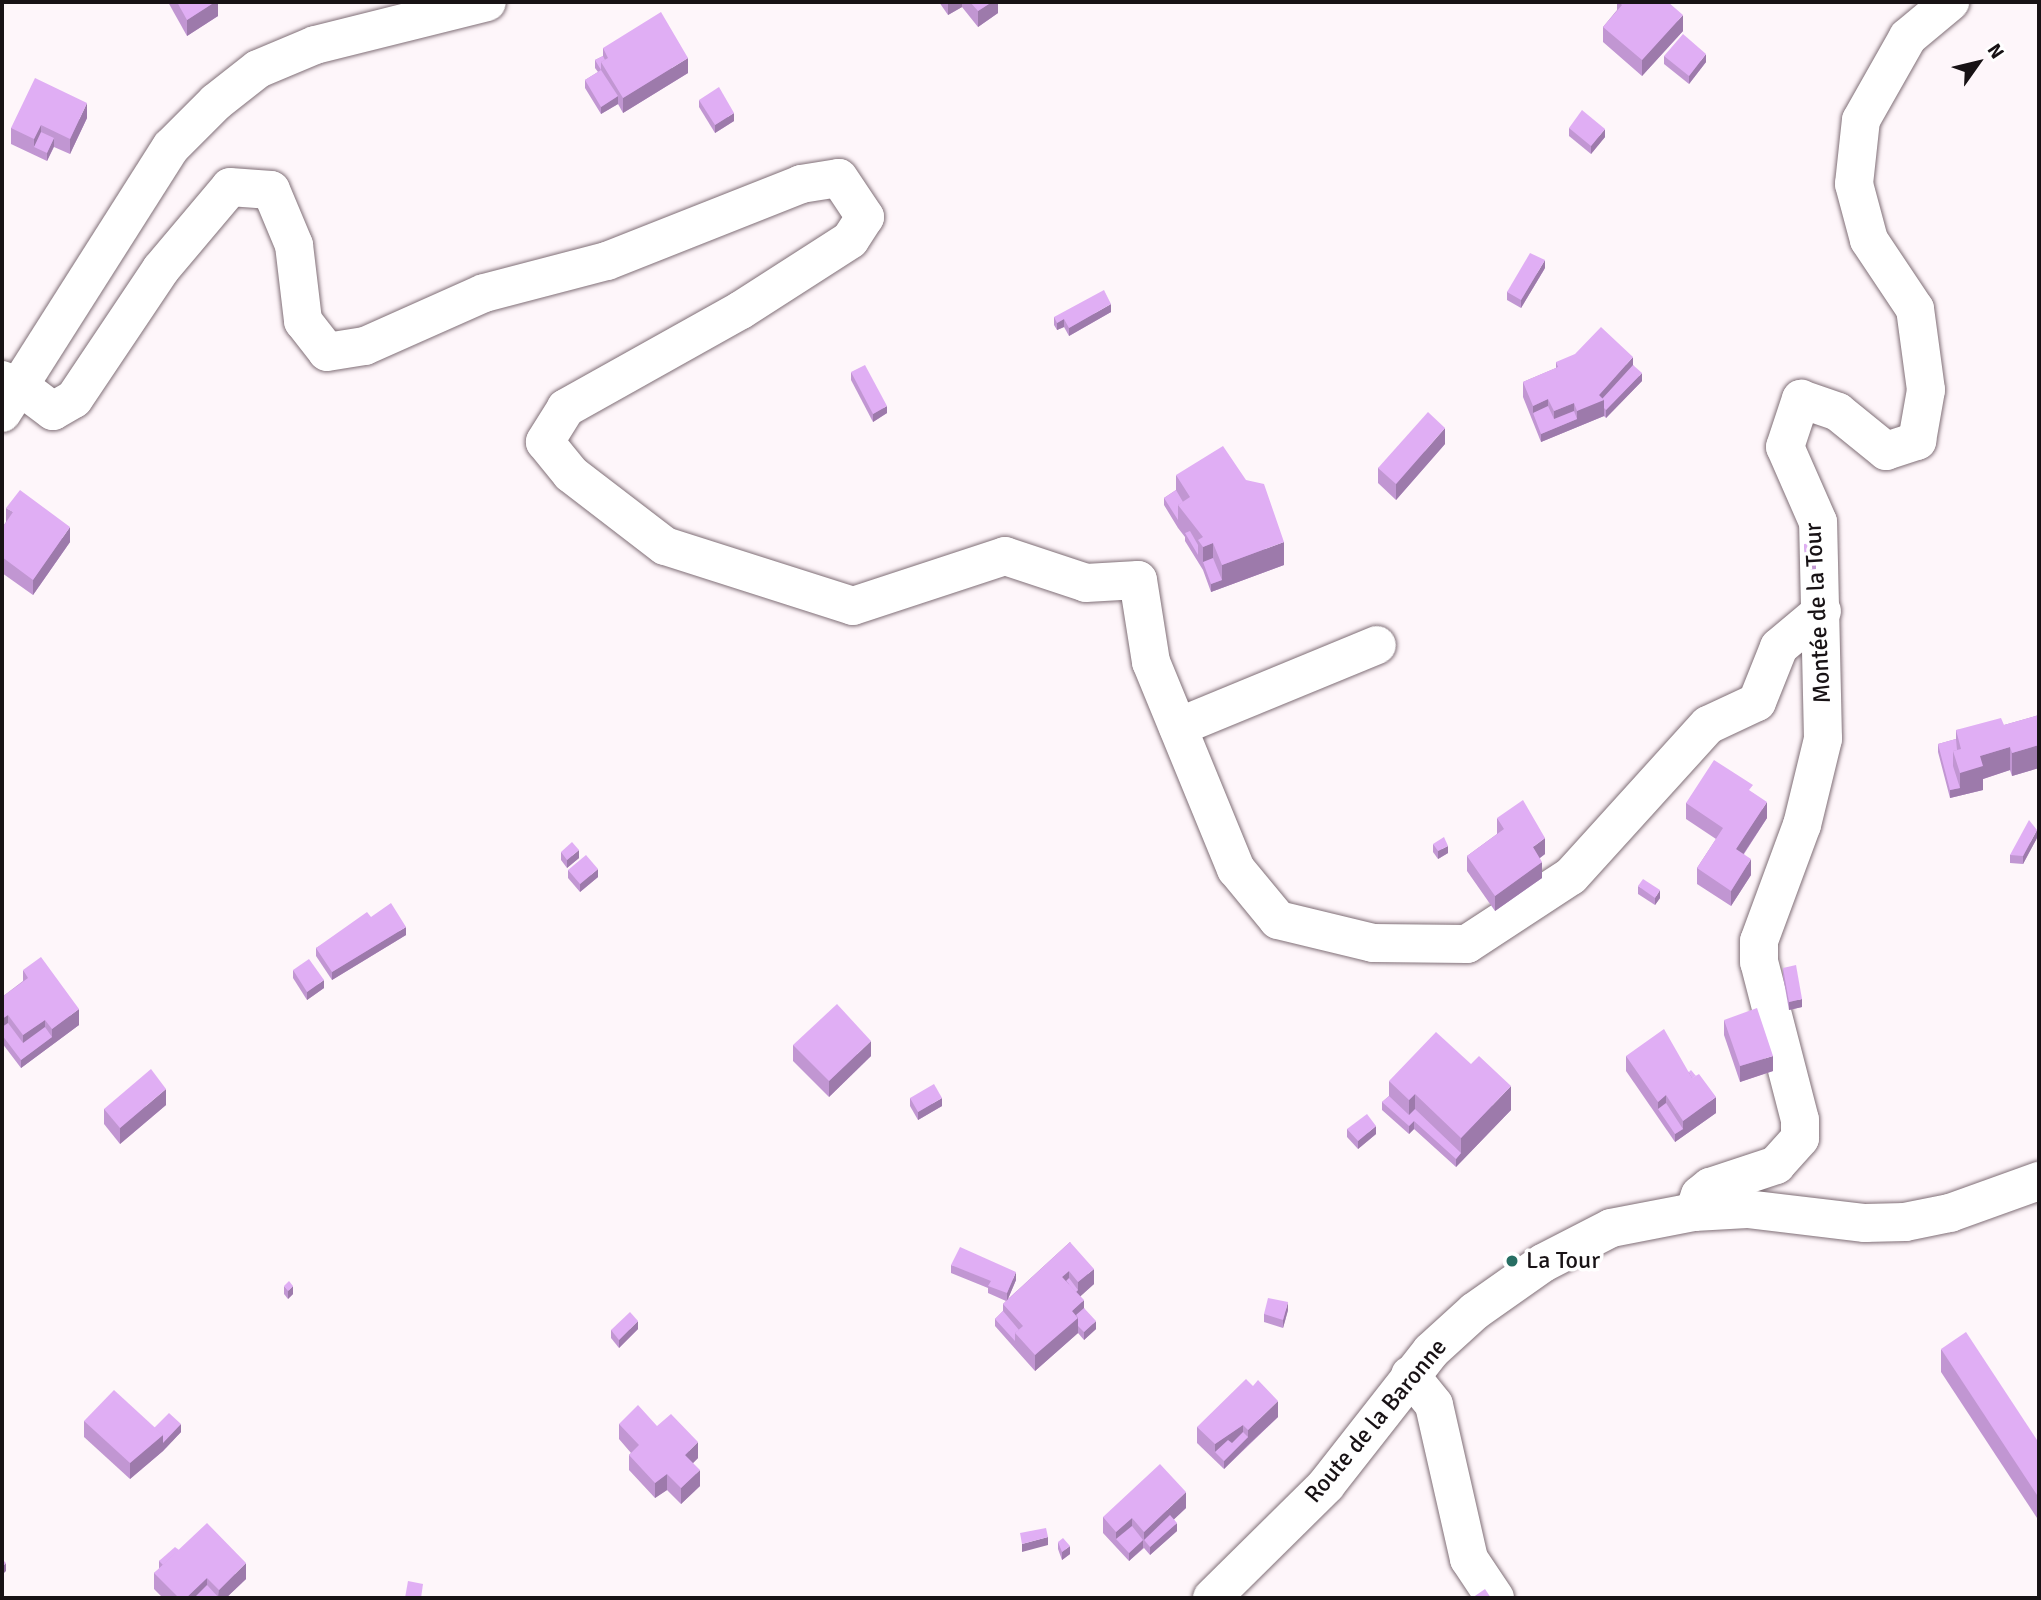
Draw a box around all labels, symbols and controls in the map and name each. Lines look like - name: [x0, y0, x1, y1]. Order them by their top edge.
- north arrow: [1943, 28, 2013, 98]
- text: N: [1982, 39, 2009, 63]
- street label: Montée de la Tour: [1799, 522, 1837, 704]
- place label: La Tour: [1526, 1247, 1600, 1275]
- marker: La Tour: [1504, 1253, 1520, 1269]
- street label: Route de la Baronne: [1299, 1333, 1453, 1509]

